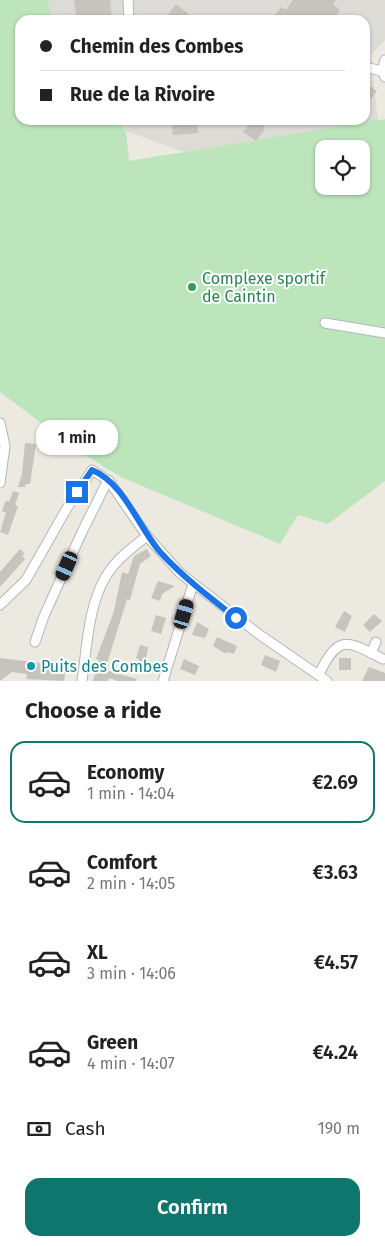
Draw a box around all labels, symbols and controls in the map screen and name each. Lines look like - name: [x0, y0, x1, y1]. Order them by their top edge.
- text: Chemin des Combes: [70, 35, 243, 58]
- text: Rue de la Rivoire: [70, 83, 215, 106]
- map controls: [315, 140, 370, 195]
- button: locate: [315, 140, 370, 195]
- place label: Complexe sportif de Caintin: [202, 269, 327, 306]
- marker: Complexe sportif de Caintin: [186, 281, 198, 293]
- callout: 1 min: [36, 420, 118, 454]
- text: 1 min: [58, 428, 96, 447]
- route end: [66, 481, 88, 503]
- car: [54, 549, 79, 583]
- car: [172, 597, 195, 631]
- route start: [225, 607, 247, 629]
- place label: Puits des Combes: [41, 657, 169, 676]
- marker: Puits des Combes: [25, 660, 37, 672]
- text: Choose a ride: [25, 697, 161, 724]
- icon: car: [27, 760, 72, 805]
- text: Economy: [87, 761, 164, 784]
- text: €2.69: [312, 771, 358, 794]
- text: 1 min · 14:04: [87, 784, 175, 803]
- icon: car: [27, 850, 72, 895]
- text: Comfort: [87, 851, 157, 874]
- text: €3.63: [313, 861, 358, 884]
- text: 2 min · 14:05: [87, 874, 175, 893]
- icon: car: [27, 940, 72, 985]
- text: XL: [87, 941, 108, 964]
- text: €4.57: [314, 951, 358, 974]
- text: 3 min · 14:06: [87, 964, 176, 983]
- icon: car: [27, 1030, 72, 1075]
- text: Green: [87, 1031, 138, 1054]
- text: €4.24: [313, 1041, 358, 1064]
- text: 4 min · 14:07: [87, 1054, 175, 1073]
- icon: cash: [25, 1115, 53, 1143]
- text: Cash: [65, 1117, 106, 1140]
- text: 190 m: [318, 1119, 360, 1138]
- button: Confirm: [25, 1178, 360, 1236]

